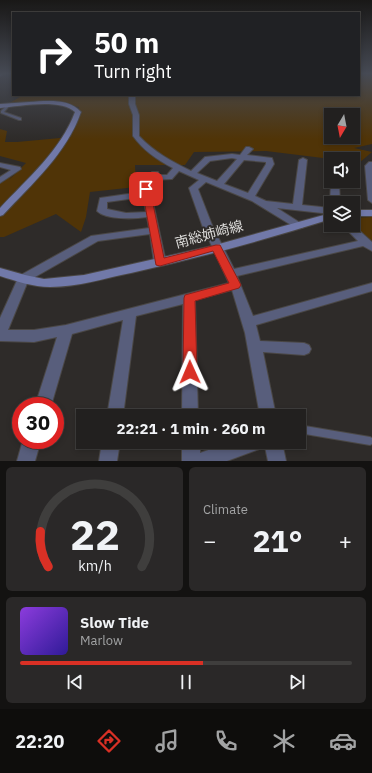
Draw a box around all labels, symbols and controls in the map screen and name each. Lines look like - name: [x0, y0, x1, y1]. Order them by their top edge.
- text: 50 m: [94, 24, 159, 61]
- icon: right: [28, 28, 80, 80]
- text: Turn right: [94, 60, 172, 83]
- north arrow: [324, 108, 360, 144]
- map controls: [324, 108, 360, 232]
- button: sound: [324, 152, 360, 188]
- pin: [129, 172, 163, 206]
- icon: arrive: [135, 178, 157, 200]
- button: layers: [324, 196, 360, 232]
- street label: 南総姉崎線: [173, 216, 245, 252]
- position arrow: [169, 351, 211, 393]
- speed limit sign: 30: [12, 397, 64, 449]
- text: 22:21 · 1 min · 260 m: [117, 419, 265, 438]
- text: Climate: [203, 501, 248, 518]
- text: 22: [70, 507, 119, 561]
- text: 21°: [252, 521, 303, 560]
- text: −: [203, 526, 216, 555]
- text: +: [339, 526, 352, 555]
- text: km/h: [78, 556, 111, 575]
- text: Slow Tide: [80, 613, 149, 632]
- text: Marlow: [80, 632, 123, 649]
- icon: previous: [64, 671, 86, 693]
- icon: pause: [175, 671, 197, 693]
- icon: next: [286, 671, 308, 693]
- icon: directions: [95, 727, 123, 755]
- icon: music: [153, 727, 181, 755]
- icon: phone: [212, 727, 240, 755]
- icon: climate: [270, 727, 298, 755]
- icon: car: [329, 727, 357, 755]
- text: 22:20: [15, 730, 64, 753]

